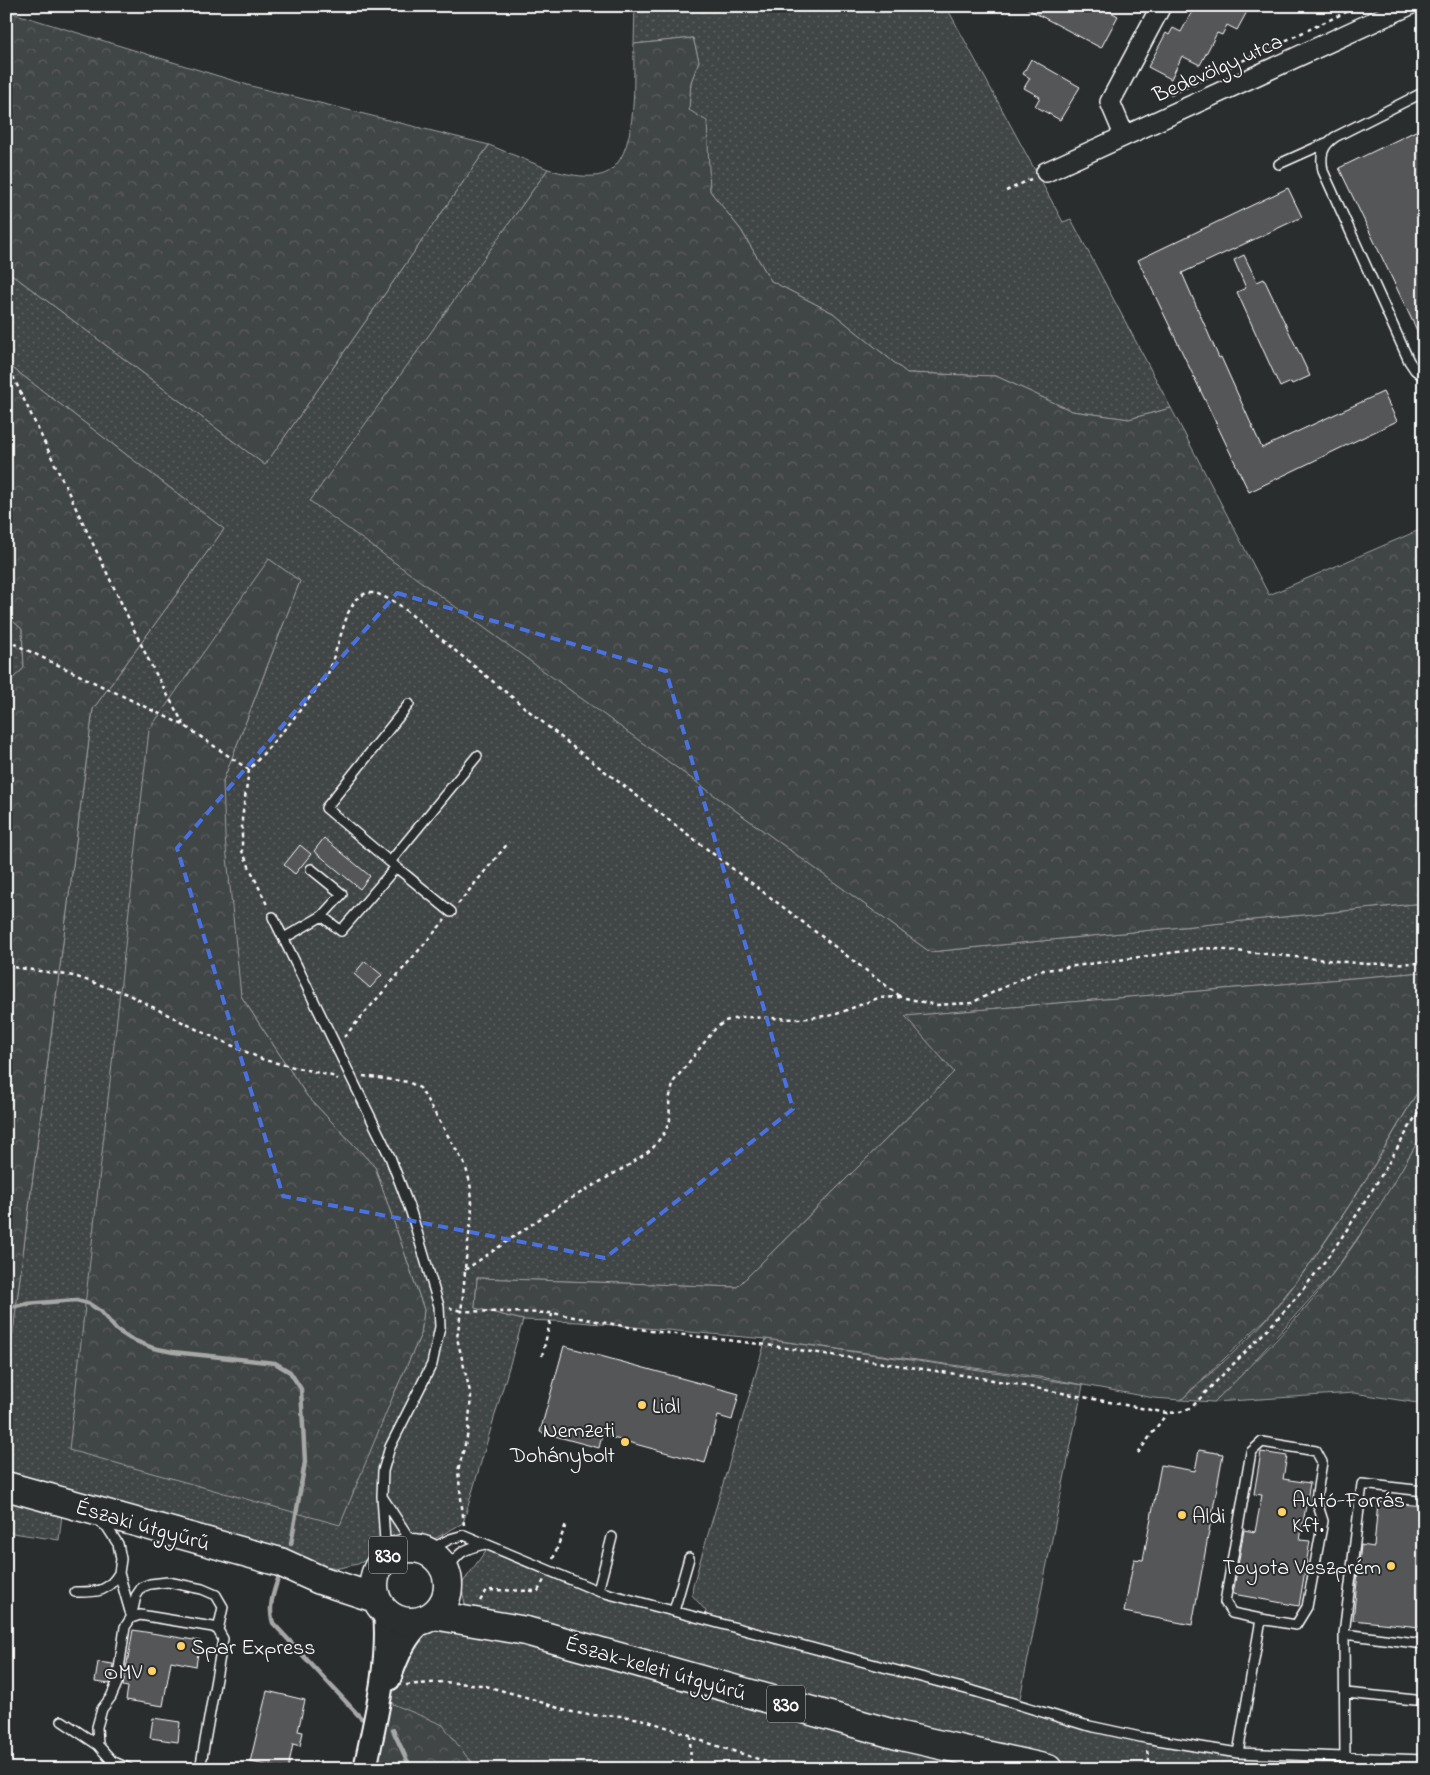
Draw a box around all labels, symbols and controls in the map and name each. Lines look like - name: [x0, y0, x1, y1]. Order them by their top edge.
- street label: Bedevölgy utca: [1147, 27, 1289, 114]
- place label: Lidl: [652, 1392, 680, 1424]
- marker: Lidl: [636, 1399, 648, 1411]
- place label: Nemzeti Dohánybolt: [509, 1416, 616, 1474]
- marker: Nemzeti Dohánybolt: [619, 1436, 631, 1448]
- place label: Autó-Forrás Kft.: [1292, 1486, 1405, 1543]
- street label: Északi útgyűrű: [71, 1492, 213, 1562]
- place label: Aldi: [1192, 1502, 1226, 1534]
- marker: Autó-Forrás Kft.: [1276, 1506, 1288, 1518]
- marker: Aldi: [1176, 1509, 1188, 1521]
- road number: 830: [369, 1536, 407, 1574]
- place label: Toyota Veszprém: [1222, 1553, 1381, 1586]
- marker: Toyota Veszprém: [1385, 1560, 1397, 1572]
- street label: Észak-keleti útgyűrű: [560, 1629, 750, 1712]
- place label: Spar Express: [191, 1633, 316, 1665]
- marker: Spar Express: [175, 1640, 187, 1652]
- place label: OMV: [104, 1658, 143, 1690]
- marker: OMV: [146, 1665, 158, 1677]
- road number: 830: [767, 1686, 805, 1722]

